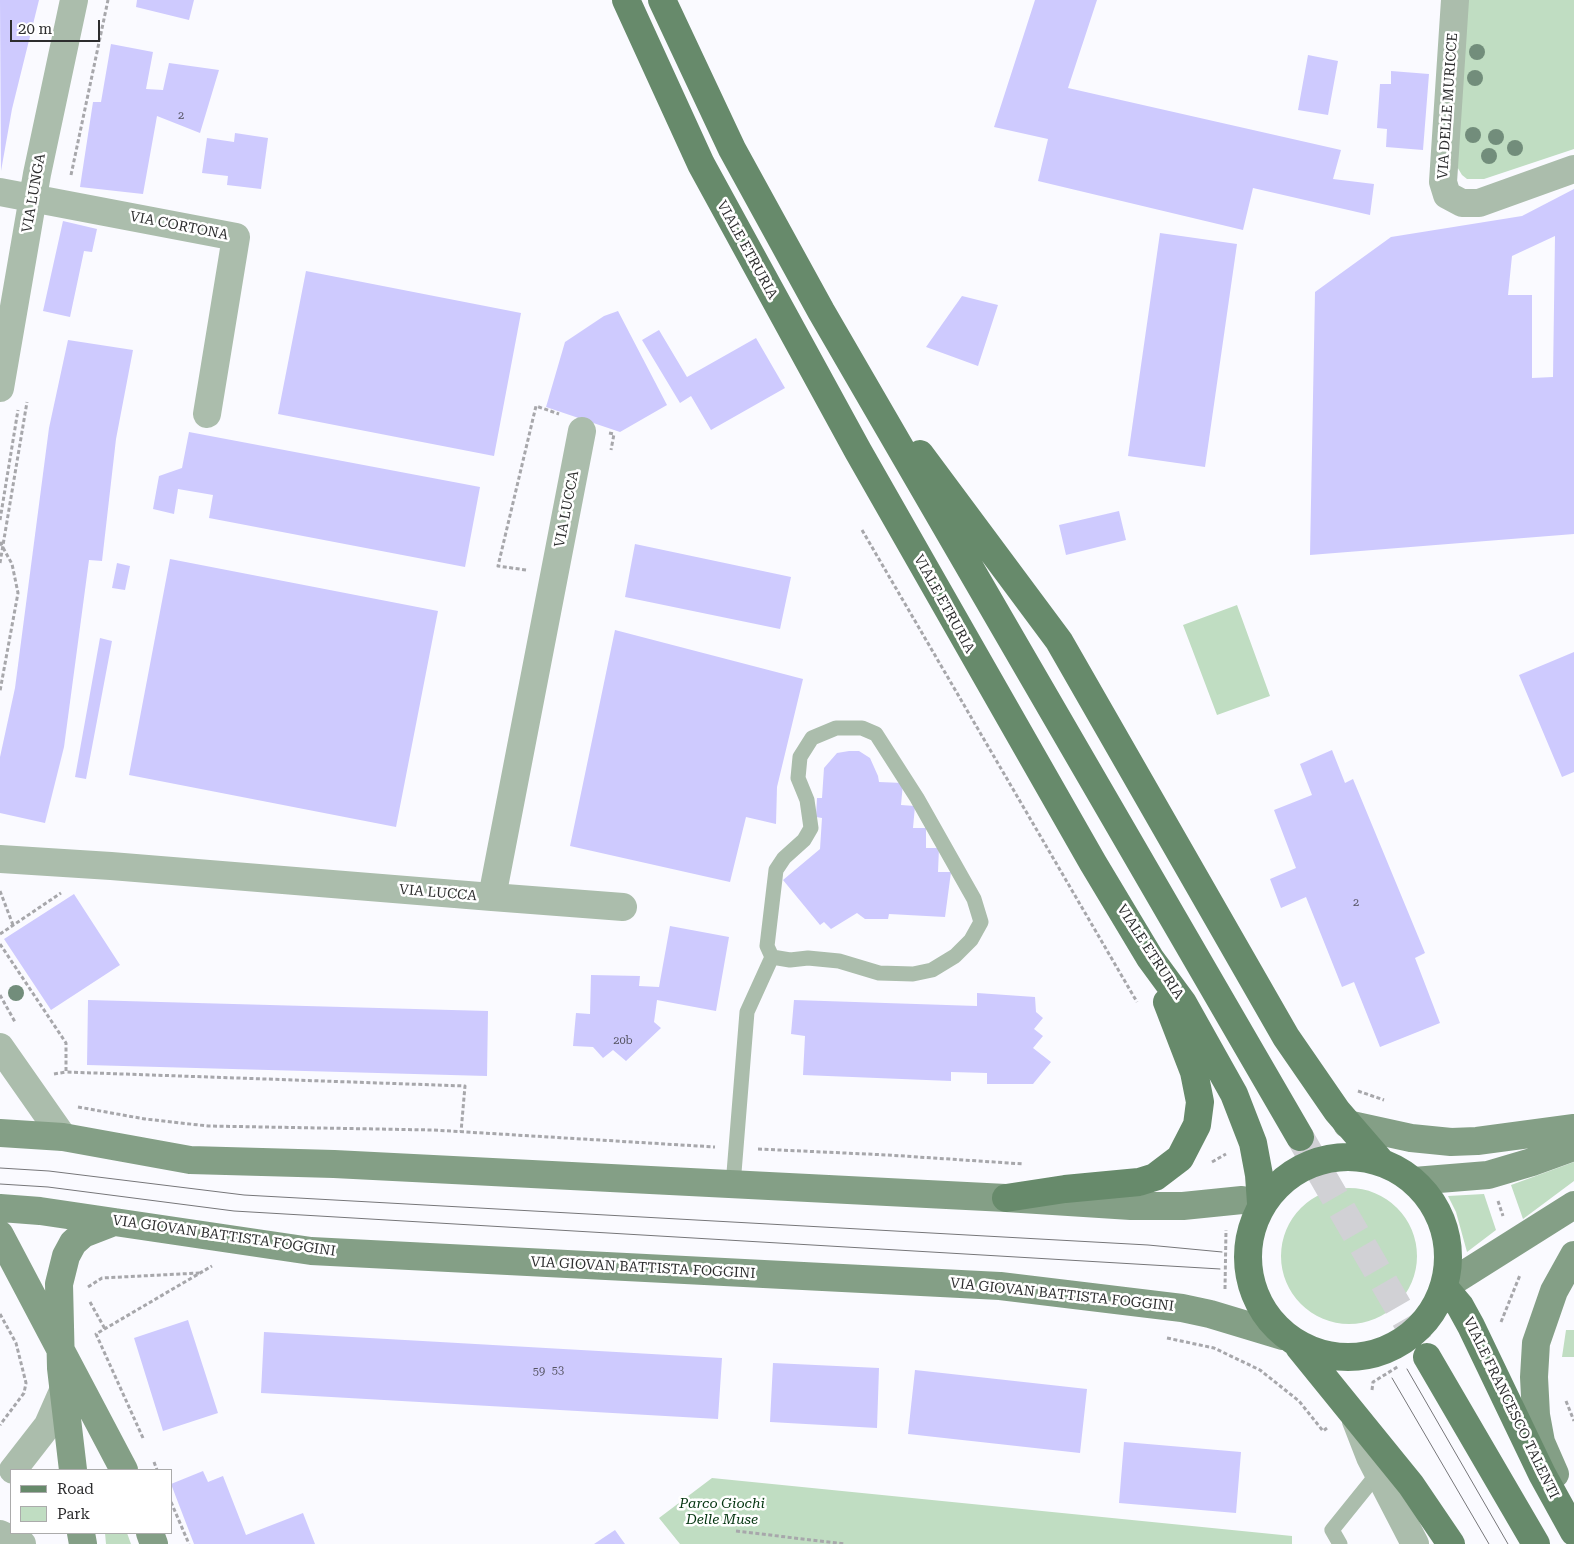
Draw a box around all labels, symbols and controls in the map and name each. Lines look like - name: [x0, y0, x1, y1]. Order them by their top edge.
- scale bar: [12, 10, 102, 42]
- text: 20 m: [18, 20, 52, 38]
- street label: VIA DELLE MURICCE: [1435, 32, 1461, 180]
- house number: 2: [178, 109, 184, 123]
- street label: VIA LUNGA: [19, 152, 49, 234]
- street label: VIALE ETRURIA: [713, 198, 781, 302]
- street label: VIA CORTONA: [128, 208, 230, 244]
- street label: VIA LUCCA: [551, 469, 583, 549]
- street label: VIALE ETRURIA: [910, 552, 978, 656]
- street label: VIA LUCCA: [398, 881, 478, 905]
- house number: 2: [1353, 896, 1359, 910]
- street label: VIALE ETRURIA: [1113, 901, 1187, 1003]
- house number: 20b: [613, 1034, 633, 1048]
- street label: VIA GIOVAN BATTISTA FOGGINI: [111, 1212, 337, 1260]
- street label: VIA GIOVAN BATTISTA FOGGINI: [530, 1254, 756, 1282]
- street label: VIA GIOVAN BATTISTA FOGGINI: [949, 1275, 1175, 1315]
- street label: VIALE FRANCESCO TALENTI: [1460, 1315, 1562, 1501]
- house number: 53: [552, 1364, 564, 1378]
- house number: 59: [533, 1365, 545, 1379]
- legend: [10, 1469, 172, 1534]
- text: Road: [57, 1480, 94, 1498]
- park label: Parco Giochi Delle Muse: [679, 1496, 765, 1528]
- text: Park: [57, 1505, 90, 1523]

